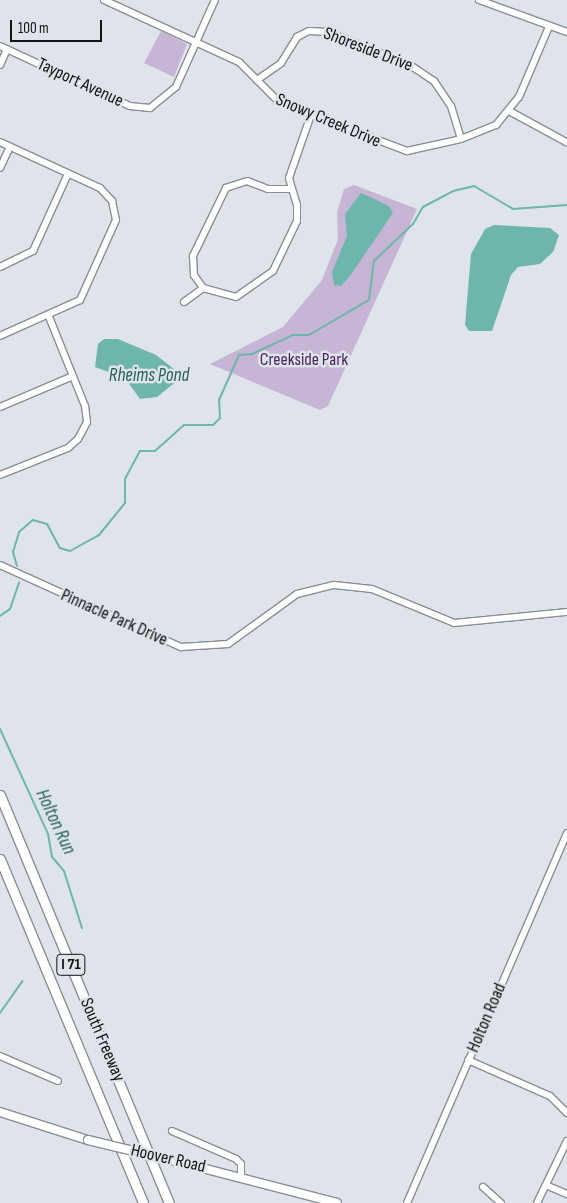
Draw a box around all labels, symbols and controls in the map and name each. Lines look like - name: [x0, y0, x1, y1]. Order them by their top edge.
- scale bar: [12, 10, 105, 42]
- text: 100 m: [18, 19, 49, 38]
- street label: Shoreside Drive: [320, 23, 416, 77]
- street label: Tayport Avenue: [34, 54, 126, 112]
- street label: Snowy Creek Drive: [272, 89, 384, 153]
- park label: Creekside Park: [260, 349, 348, 371]
- water label: Rheims Pond: [109, 365, 189, 387]
- street label: Pinnacle Park Drive: [57, 585, 171, 651]
- water label: Holton Run: [30, 786, 80, 858]
- road number: I 71: [56, 952, 86, 978]
- street label: Holton Road: [463, 980, 511, 1056]
- street label: South Freeway: [75, 995, 129, 1085]
- street label: Hoover Road: [129, 1140, 207, 1178]

